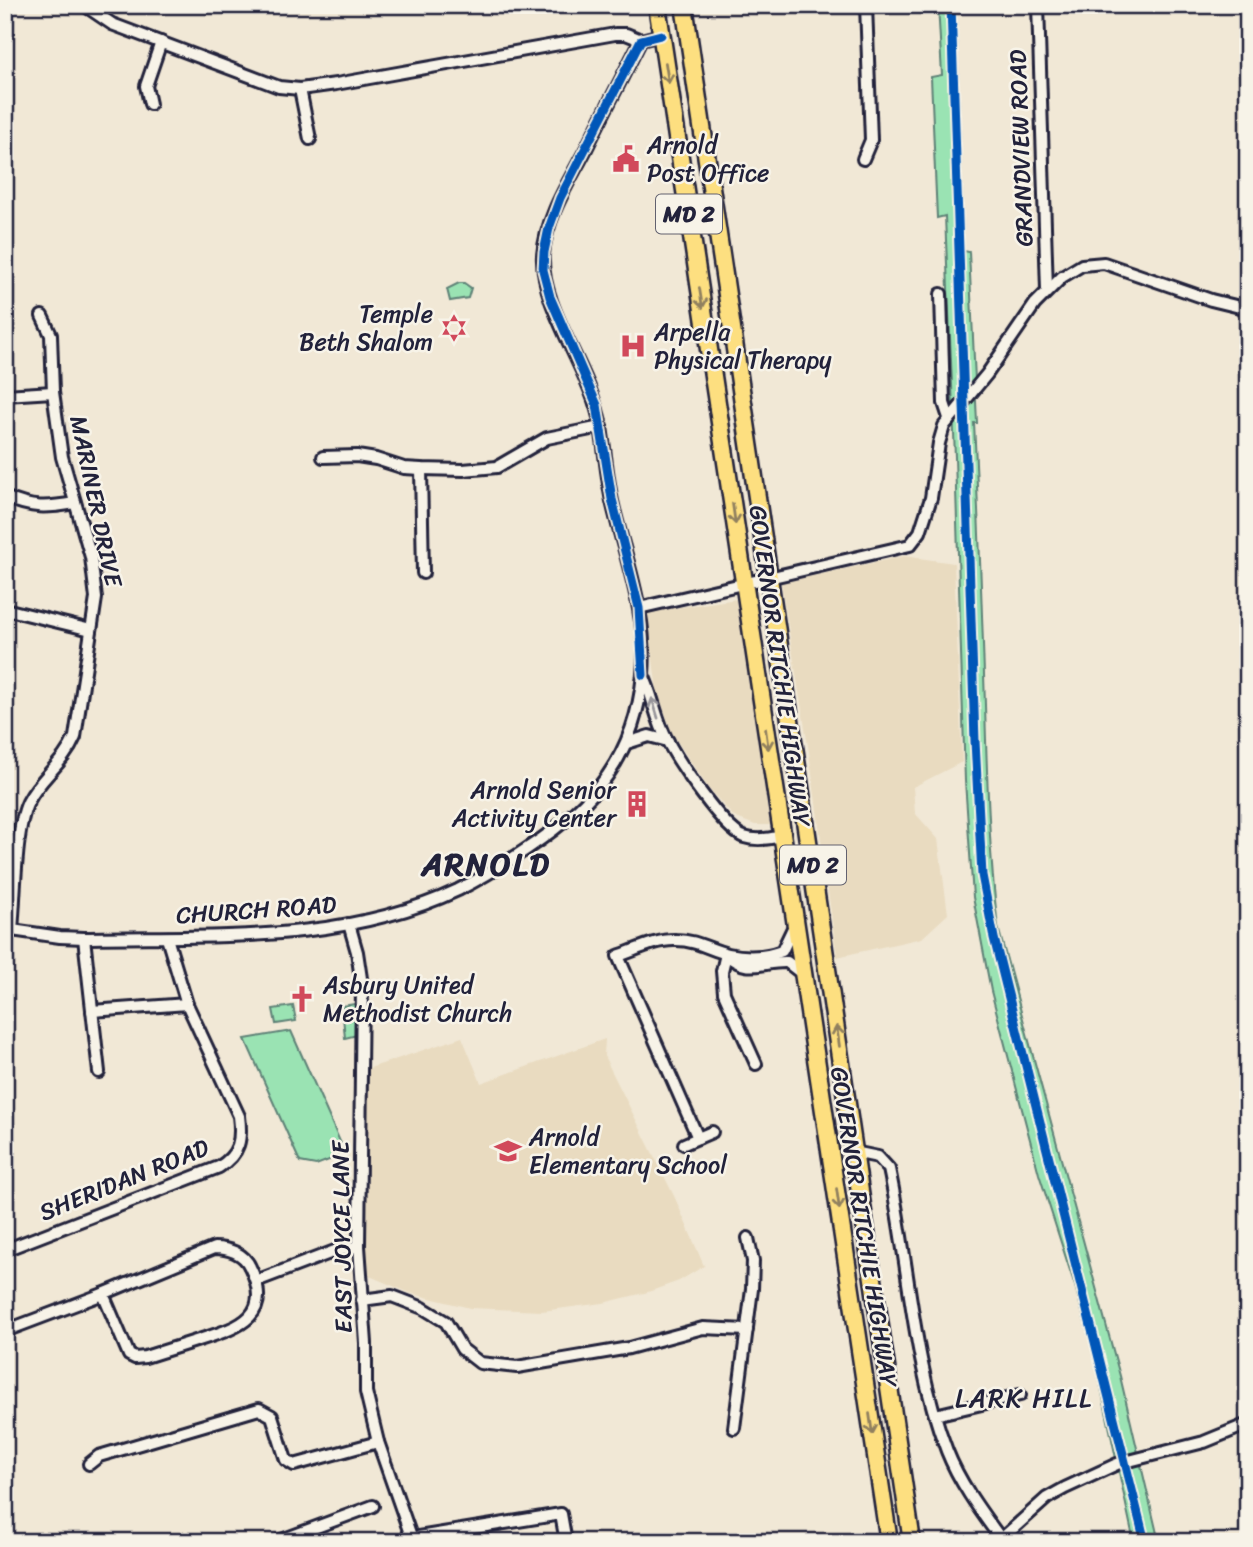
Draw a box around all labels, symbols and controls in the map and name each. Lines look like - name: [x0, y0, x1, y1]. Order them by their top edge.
- street label: GRANDVIEW ROAD: [997, 48, 1045, 247]
- one-way arrow: [661, 61, 674, 84]
- place label: Arnold Post Office: [646, 124, 769, 194]
- public building icon: Arnold Post Office: [611, 144, 641, 174]
- road number: MD 2: [656, 195, 722, 234]
- one-way arrow: [695, 286, 708, 309]
- place label: Temple Beth Shalom: [299, 293, 433, 363]
- place label: Arpella Physical Therapy: [653, 311, 832, 381]
- synagogue icon: Temple Beth Shalom: [439, 313, 469, 343]
- hospital icon: Arpella Physical Therapy: [618, 331, 648, 361]
- street label: MARINER DRIVE: [57, 412, 135, 592]
- one-way arrow: [728, 502, 741, 525]
- street label: GOVERNOR RITCHIE HIGHWAY: [737, 503, 823, 830]
- one-way arrow: [648, 697, 661, 719]
- one-way arrow: [761, 727, 774, 750]
- place label: Arnold Senior Activity Center: [451, 769, 618, 839]
- building icon: Arnold Senior Activity Center: [622, 789, 652, 819]
- district label: ARNOLD: [419, 836, 551, 893]
- road number: MD 2: [780, 846, 846, 884]
- street label: CHURCH ROAD: [175, 883, 338, 937]
- place label: Asbury United Methodist Church: [322, 964, 512, 1034]
- church icon: Asbury United Methodist Church: [287, 984, 317, 1014]
- one-way arrow: [831, 1025, 844, 1048]
- street label: GOVERNOR RITCHIE HIGHWAY: [818, 1064, 910, 1391]
- place label: Arnold Elementary School: [528, 1116, 728, 1186]
- street label: SHERIDAN ROAD: [33, 1127, 216, 1233]
- school or university icon: Arnold Elementary School: [493, 1136, 523, 1166]
- street label: EAST JOYCE LANE: [319, 1139, 365, 1334]
- one-way arrow: [832, 1187, 845, 1210]
- district label: LARK HILL: [955, 1375, 1093, 1421]
- one-way arrow: [865, 1412, 878, 1435]

